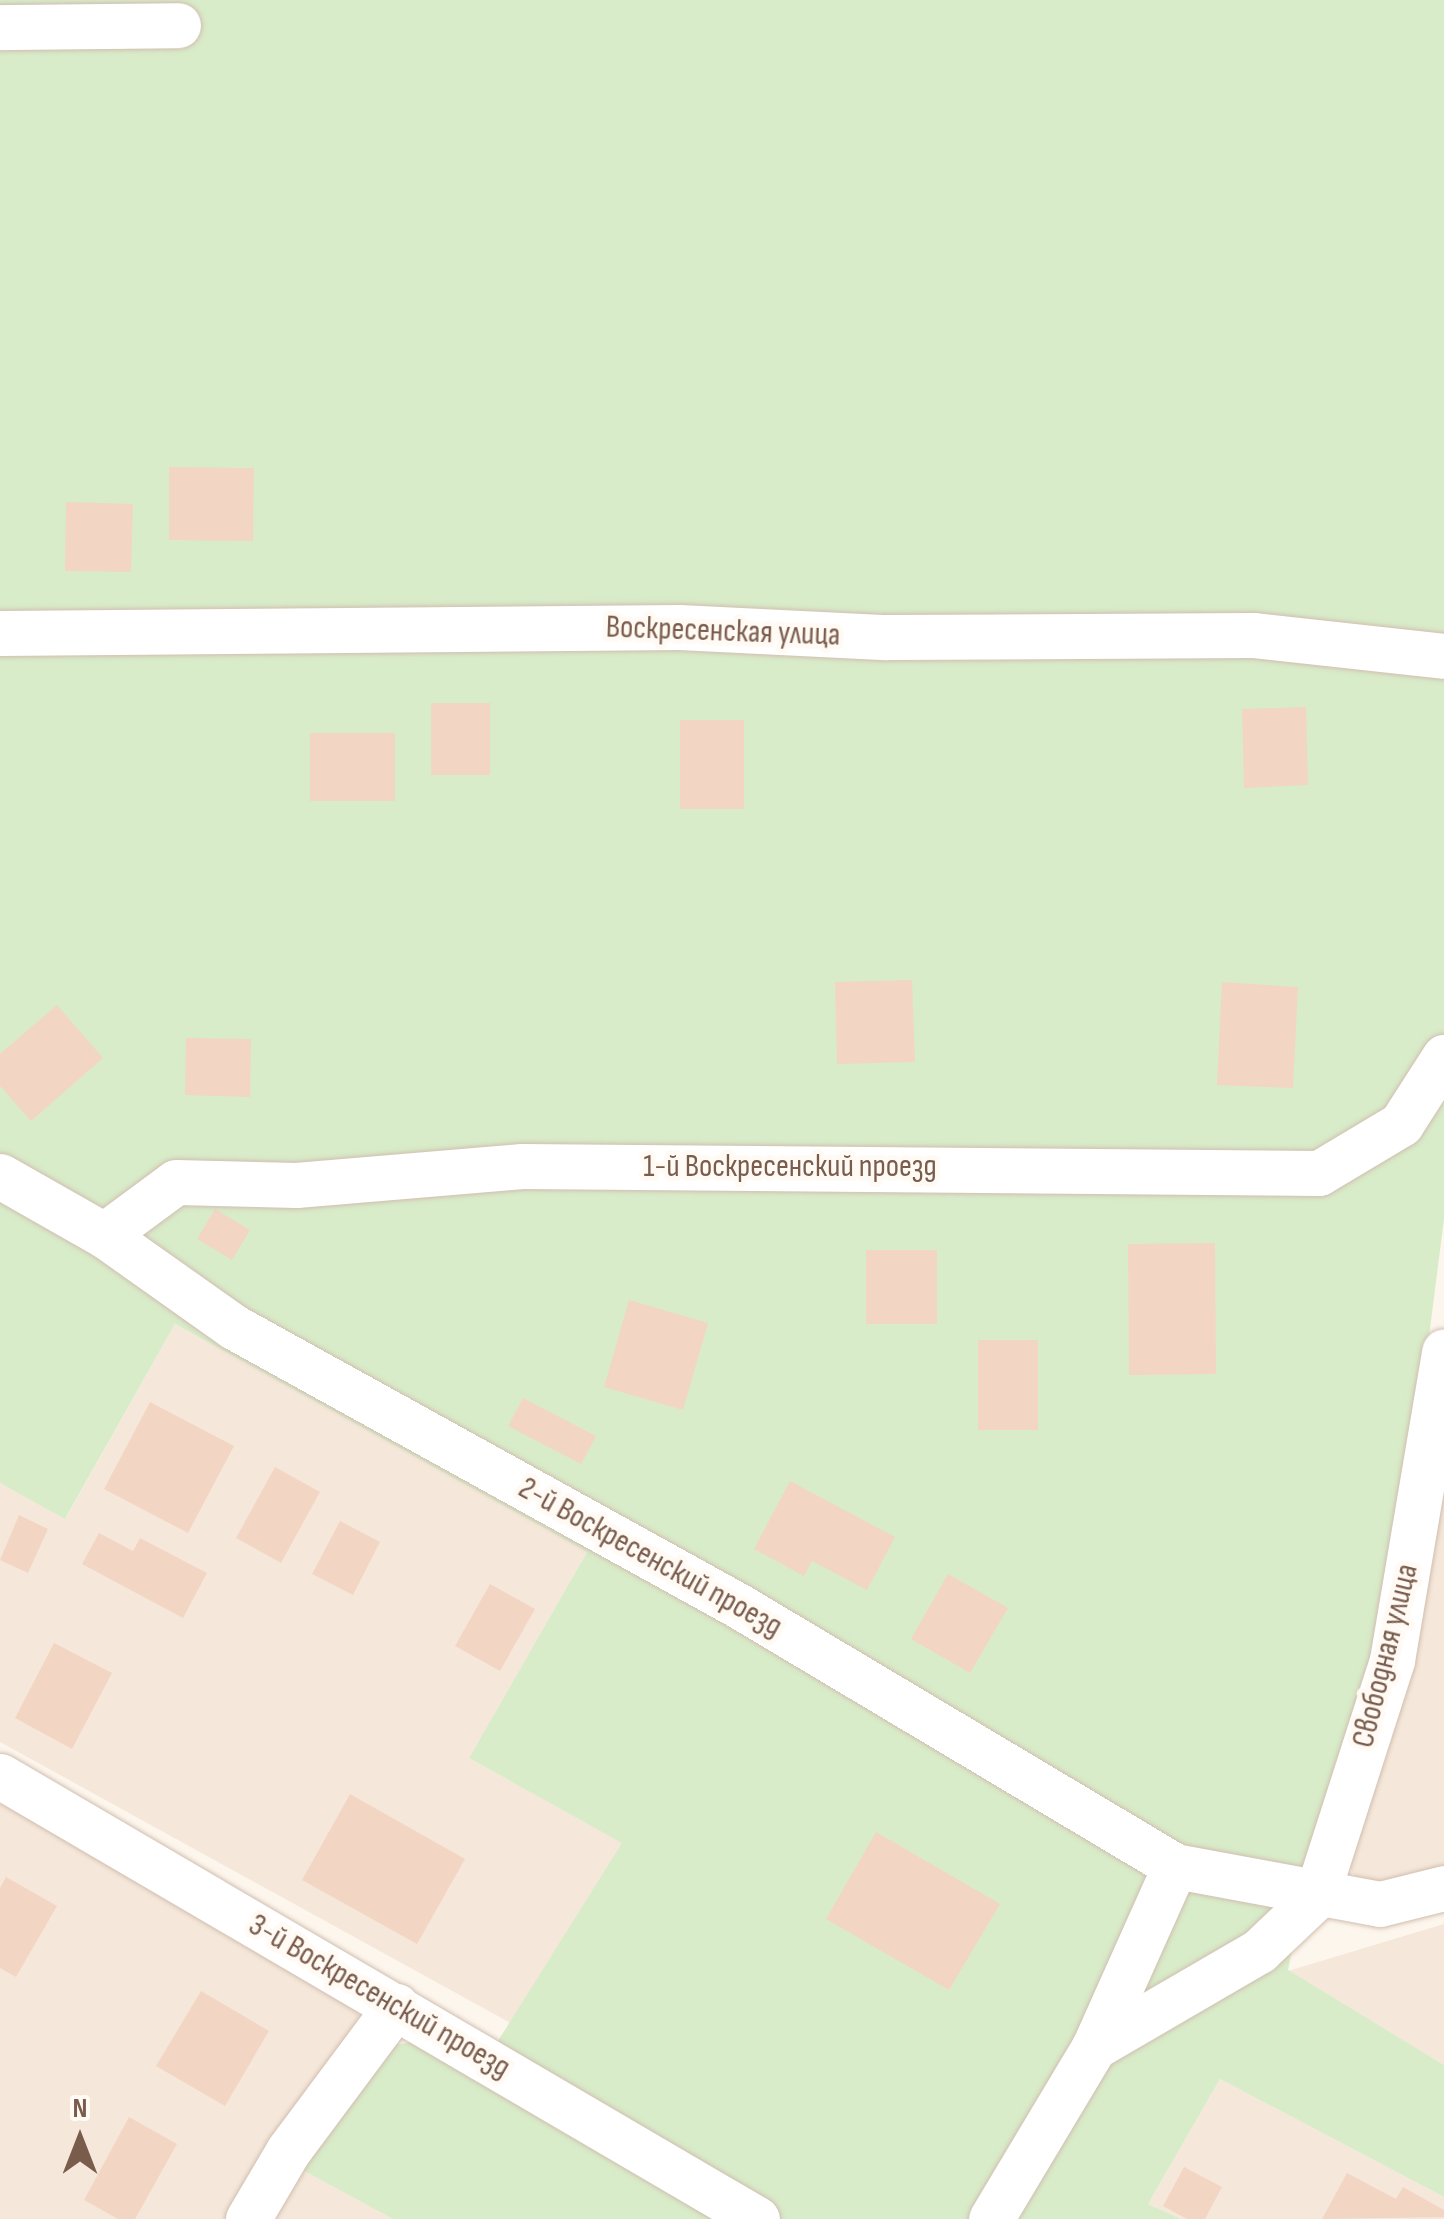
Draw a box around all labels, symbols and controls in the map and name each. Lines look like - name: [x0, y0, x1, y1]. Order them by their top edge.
- street label: Воскресенская улица: [605, 609, 841, 655]
- street label: 1-й Воскресенский проезд: [643, 1148, 937, 1186]
- street label: 2-й Воскресенский проезд: [511, 1470, 789, 1646]
- street label: Свободная улица: [1345, 1560, 1427, 1752]
- street label: 3-й Воскресенский проезд: [241, 1906, 517, 2088]
- north arrow: [30, 2089, 130, 2189]
- text: N: [73, 2092, 87, 2125]

